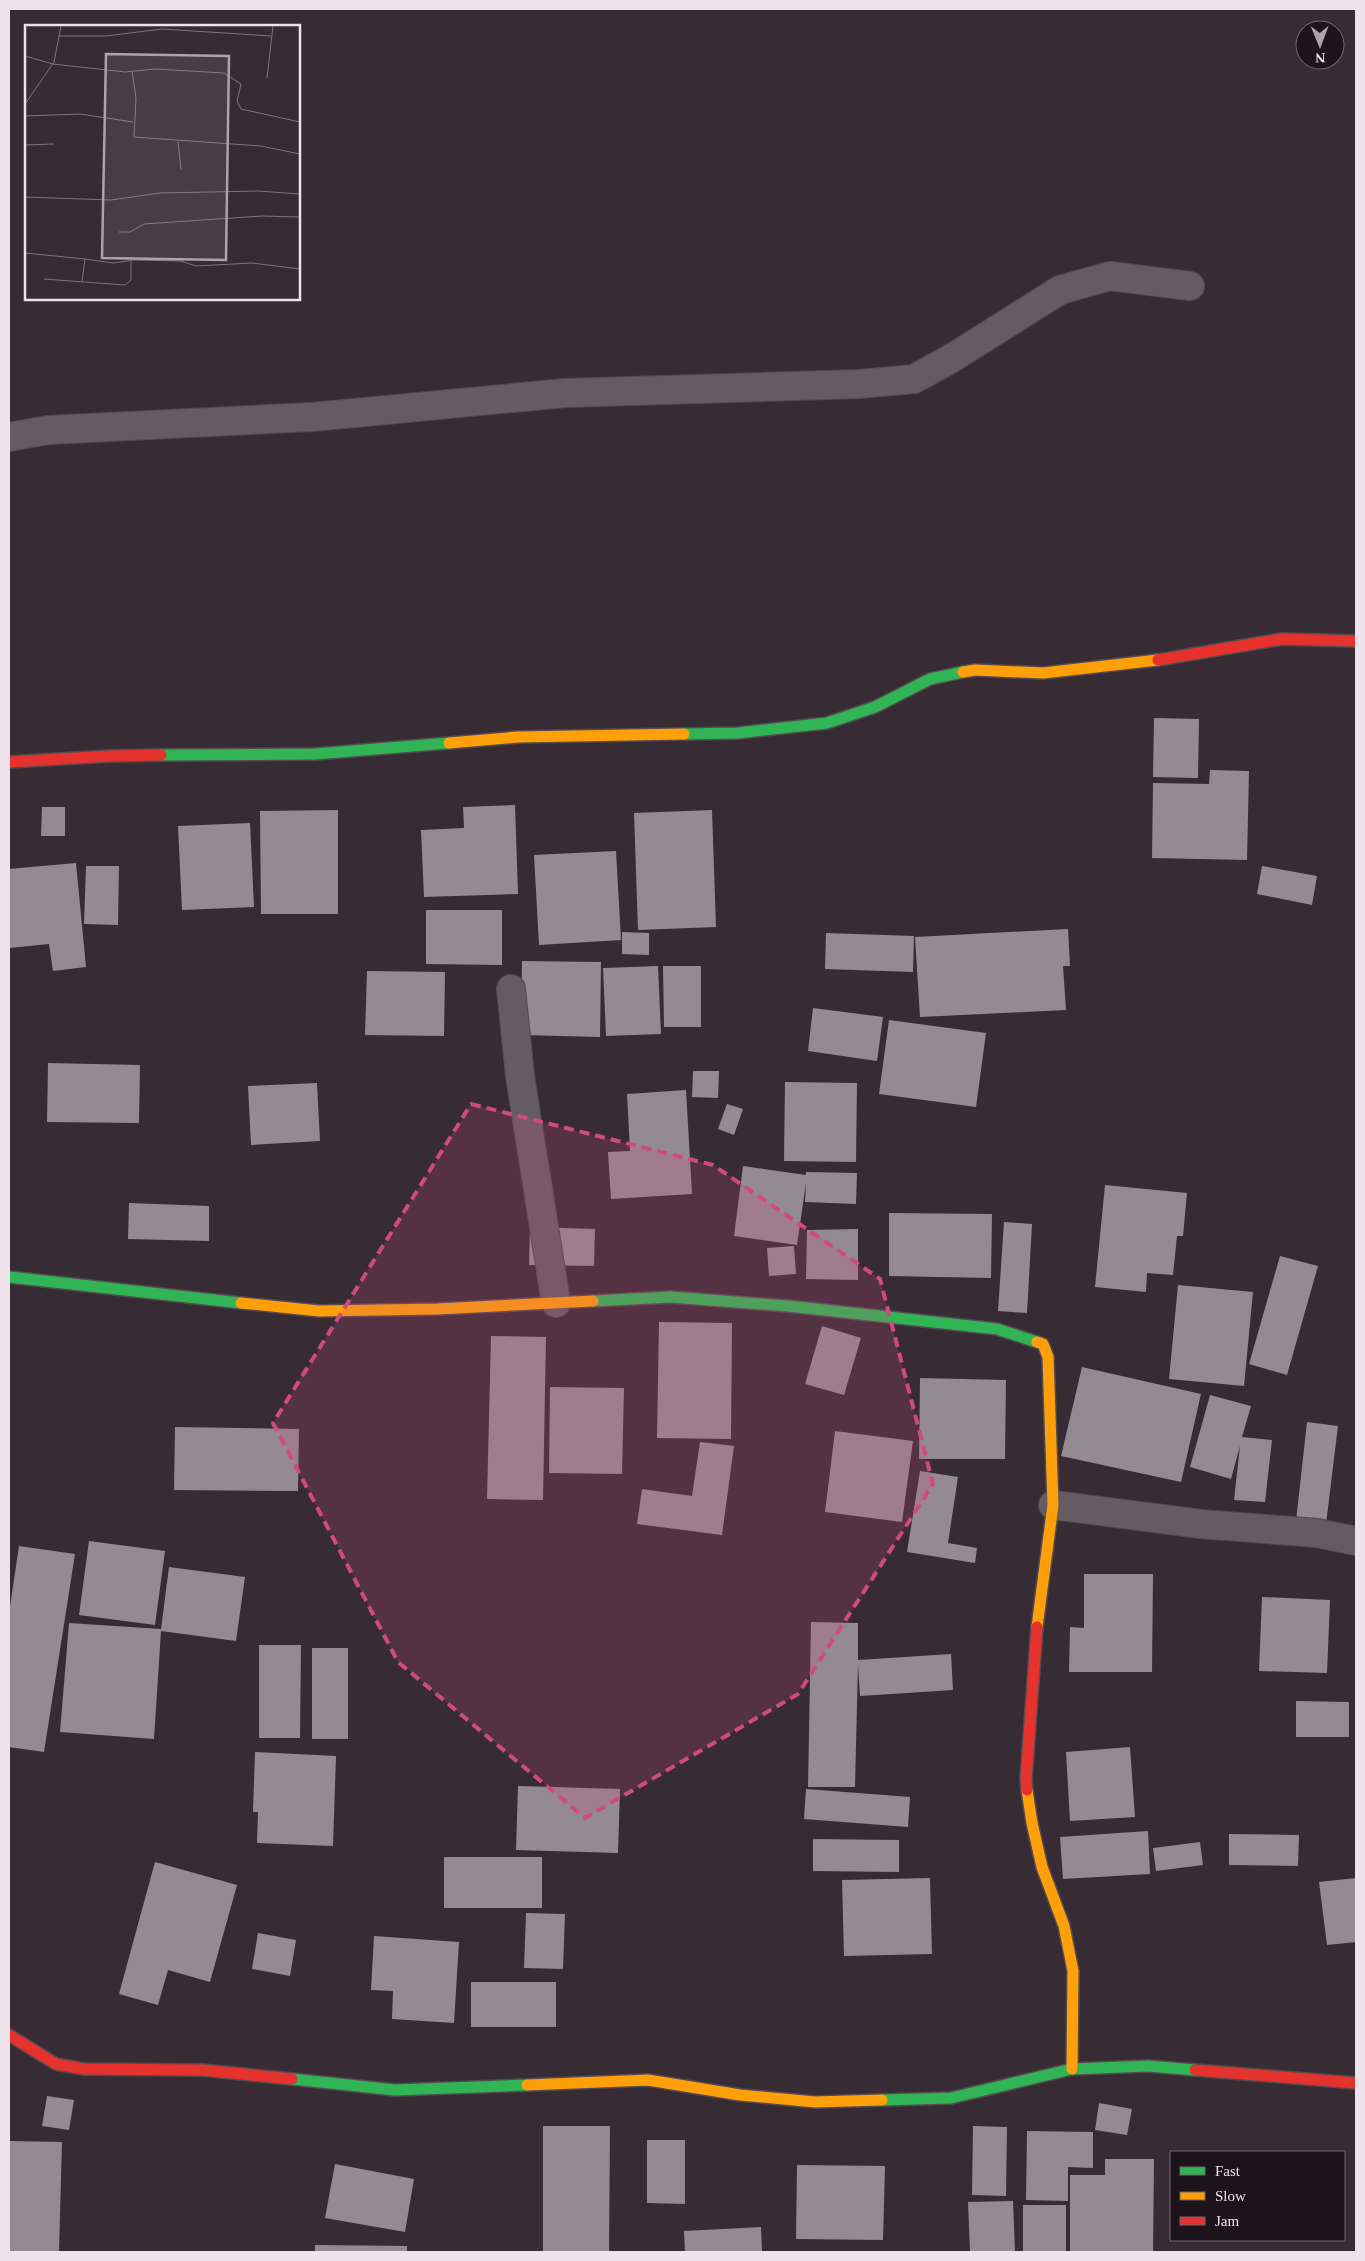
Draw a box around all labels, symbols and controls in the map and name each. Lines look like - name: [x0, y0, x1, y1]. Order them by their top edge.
- north arrow: [1295, 20, 1345, 70]
- inset map: [25, 25, 300, 300]
- text: N: [1315, 50, 1325, 65]
- legend: [1170, 2151, 1345, 2241]
- text: Fast: [1215, 2163, 1241, 2179]
- text: Slow: [1215, 2188, 1246, 2204]
- text: Jam: [1215, 2213, 1239, 2229]

